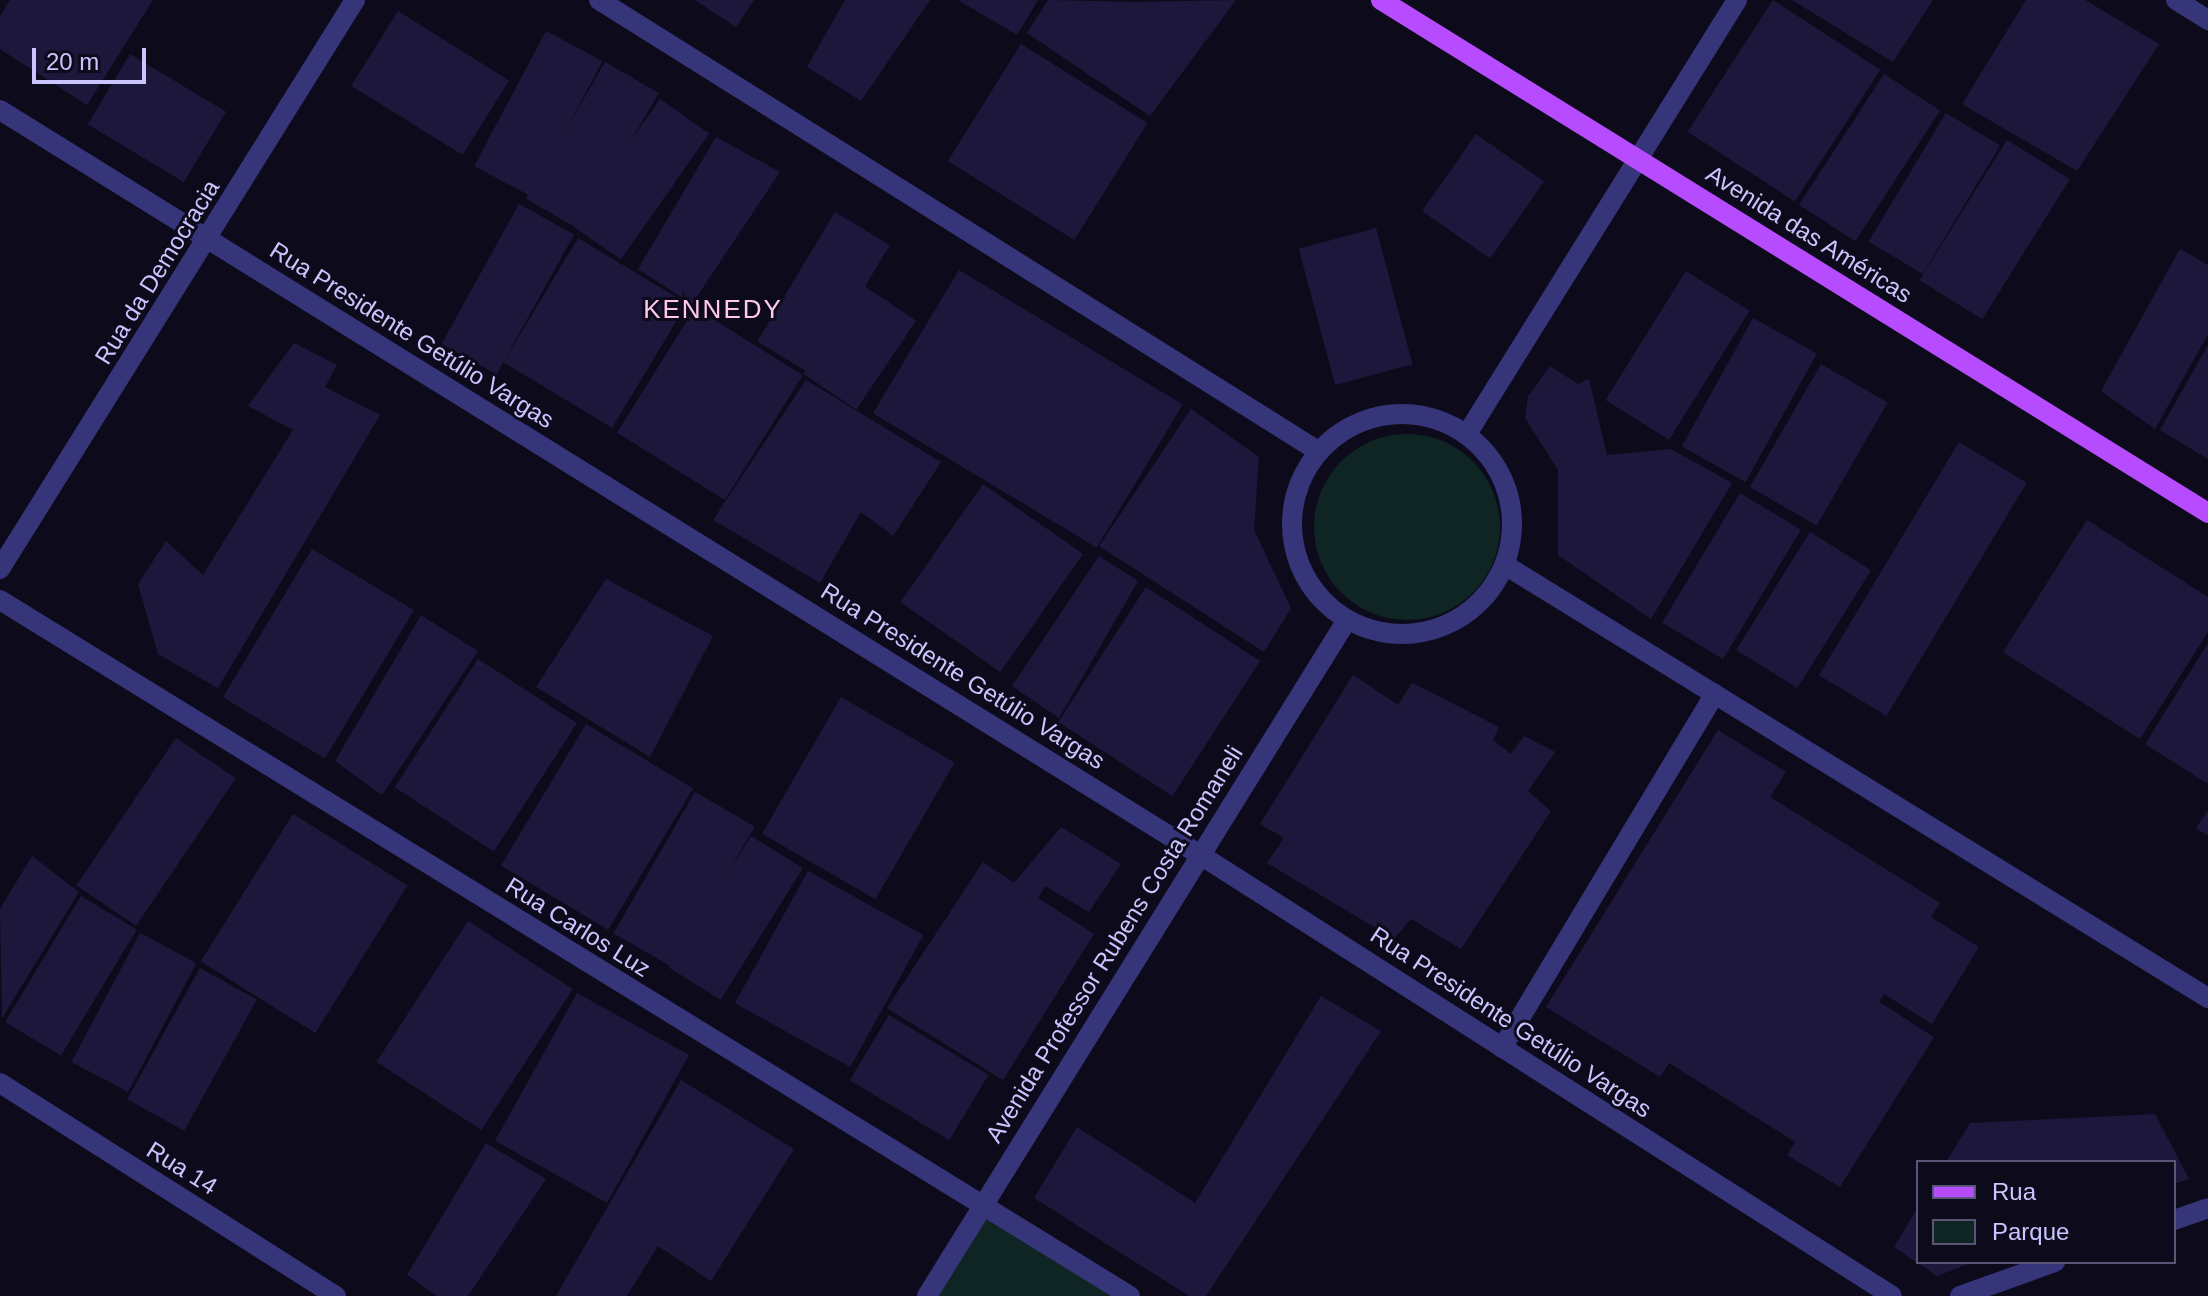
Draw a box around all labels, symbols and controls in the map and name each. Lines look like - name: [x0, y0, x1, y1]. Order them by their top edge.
- scale bar: [36, 32, 150, 82]
- text: 20 m: [46, 48, 99, 75]
- street label: Avenida das Américas: [1700, 159, 1918, 309]
- street label: Rua da Democracia: [89, 174, 225, 370]
- street label: Rua Presidente Getúlio Vargas: [265, 236, 559, 434]
- district label: KENNEDY: [643, 294, 783, 326]
- street label: Rua Presidente Getúlio Vargas: [816, 577, 1110, 775]
- street label: Avenida Professor Rubens Costa Romaneli: [979, 740, 1249, 1148]
- street label: Rua Carlos Luz: [500, 871, 656, 983]
- street label: Rua Presidente Getúlio Vargas: [1365, 920, 1657, 1124]
- street label: Rua 14: [142, 1135, 222, 1201]
- legend: [1916, 1160, 2176, 1264]
- text: Rua: [1992, 1178, 2036, 1205]
- text: Parque: [1992, 1218, 2069, 1245]

